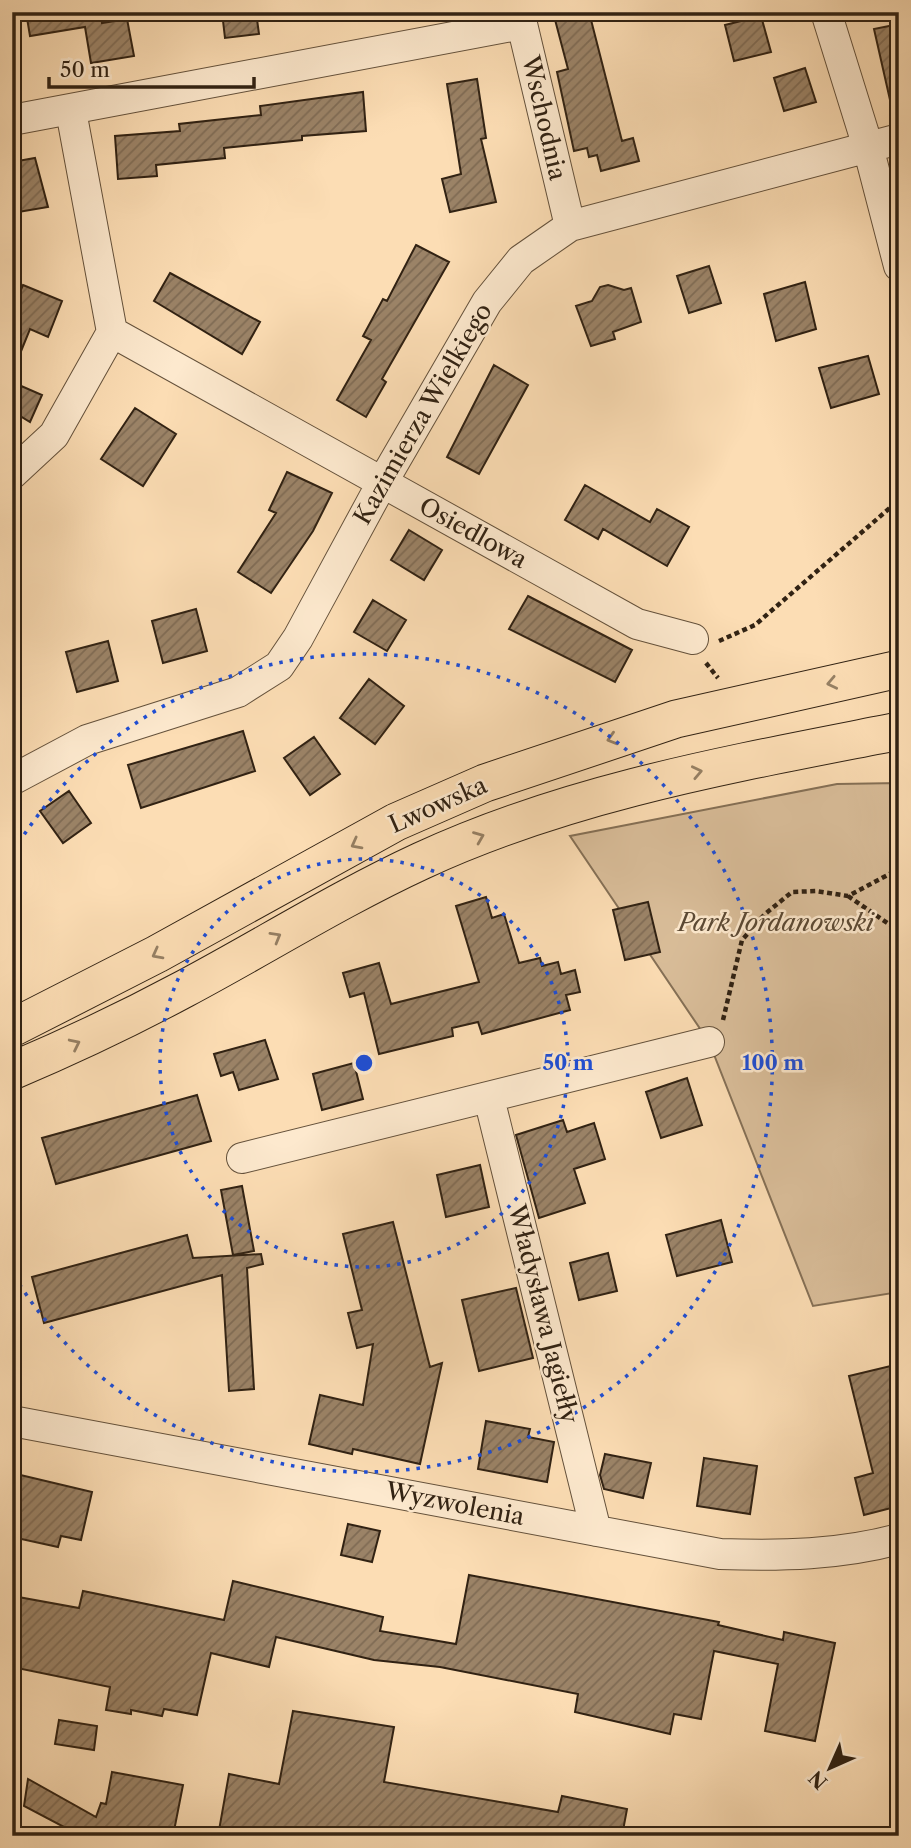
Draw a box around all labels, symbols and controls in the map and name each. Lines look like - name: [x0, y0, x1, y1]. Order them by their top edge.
- scale bar: [49, 46, 254, 90]
- street label: Wschodnia: [516, 52, 573, 183]
- text: 50 m: [60, 57, 110, 82]
- street label: Kazimierza Wielkiego: [347, 298, 498, 529]
- street label: Osiedlowa: [414, 491, 533, 574]
- one-way arrow: [826, 675, 838, 689]
- one-way arrow: [606, 731, 618, 746]
- one-way arrow: [691, 765, 703, 780]
- street label: Lwowska: [384, 770, 491, 839]
- one-way arrow: [473, 831, 485, 845]
- one-way arrow: [351, 835, 363, 849]
- park label: Park Jordanowski: [676, 908, 875, 937]
- one-way arrow: [268, 932, 281, 945]
- one-way arrow: [152, 945, 164, 959]
- one-way arrow: [68, 1038, 80, 1052]
- text: 50 m: [542, 1050, 594, 1075]
- text: 100 m: [742, 1050, 804, 1075]
- centre of rings: [352, 1051, 376, 1075]
- street label: Władysława Jagiełły: [502, 1201, 585, 1427]
- street label: Wyzwolenia: [382, 1476, 527, 1531]
- north arrow: [796, 1732, 866, 1802]
- text: N: [804, 1766, 832, 1794]

